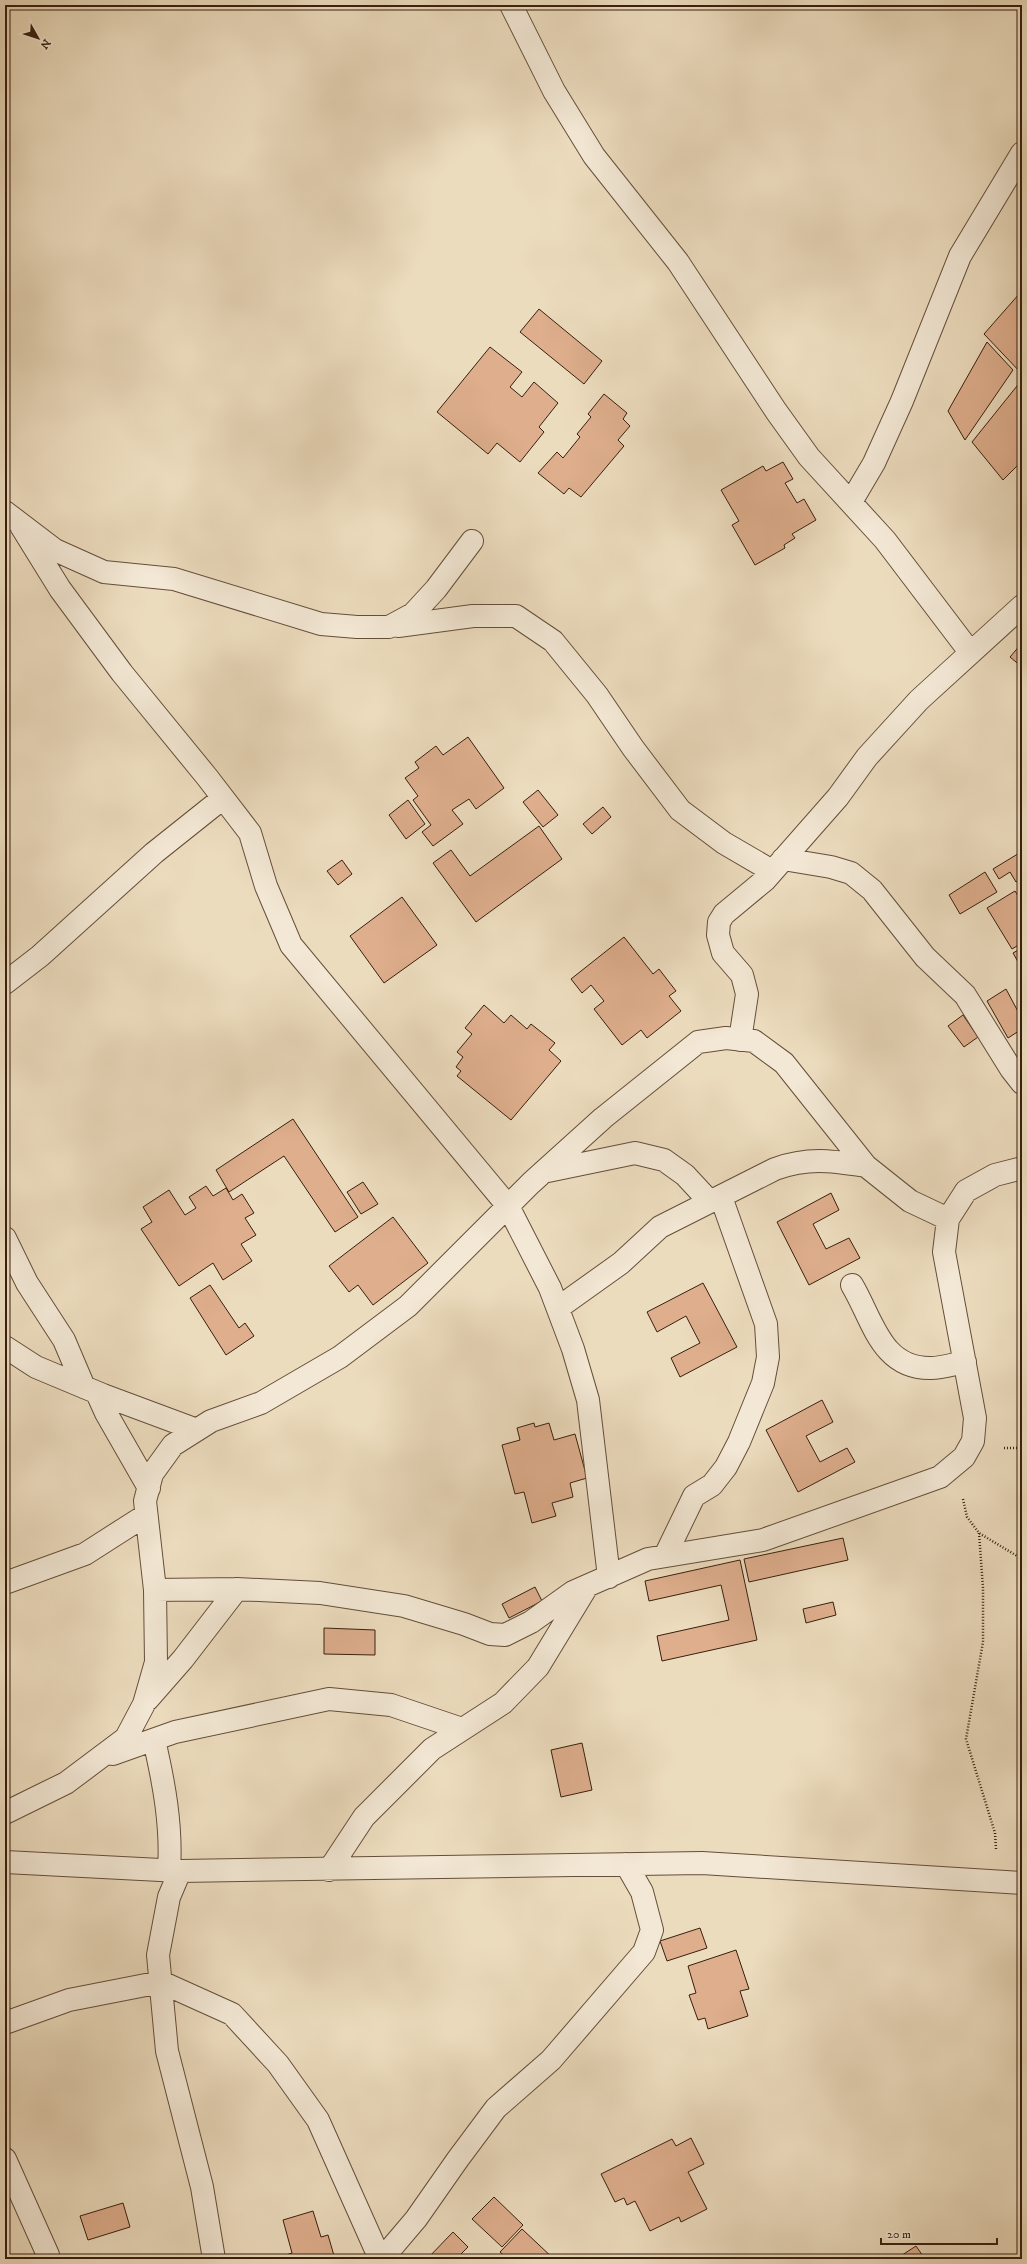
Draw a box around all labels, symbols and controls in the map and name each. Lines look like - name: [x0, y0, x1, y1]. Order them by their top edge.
- north arrow: [18, 18, 58, 58]
- text: N: [37, 36, 53, 52]
- scale bar: [881, 2220, 997, 2246]
- text: 20 m: [887, 2227, 911, 2242]

